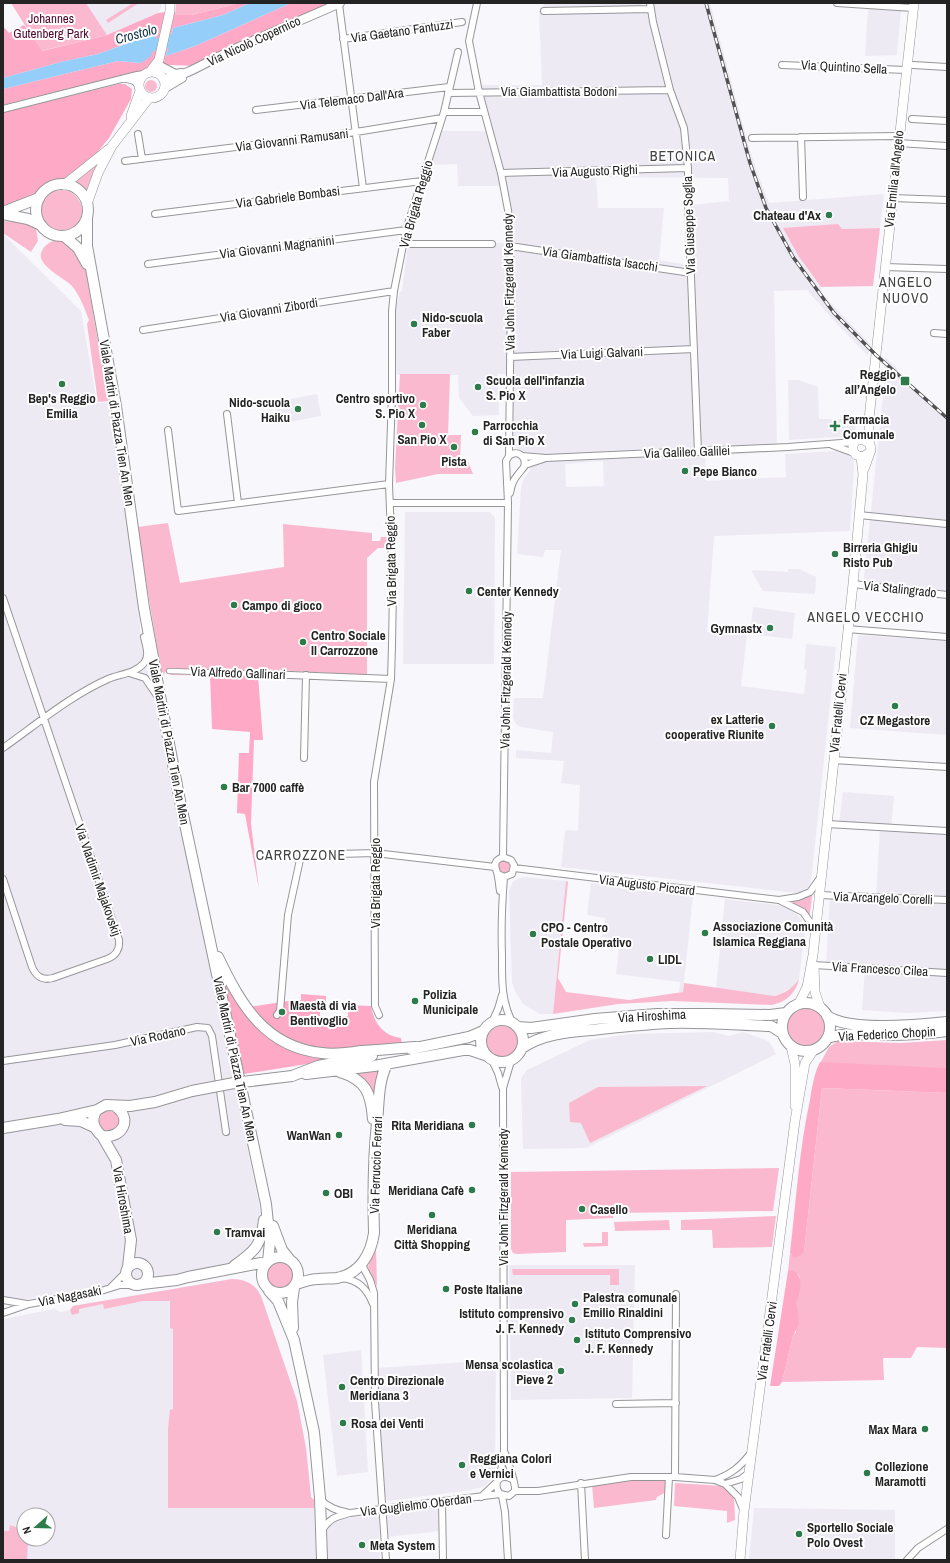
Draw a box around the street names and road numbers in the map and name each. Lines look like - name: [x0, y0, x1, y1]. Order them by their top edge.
- street label: Via Nicolò Copernico: [205, 12, 303, 70]
- street label: Via Gaetano Fantuzzi: [350, 15, 454, 47]
- street label: Via Quintino Sella: [800, 56, 888, 78]
- street label: Via Giambattista Bodoni: [501, 83, 617, 100]
- street label: Via Telemaco Dall'Ara: [299, 84, 405, 114]
- street label: Via Giovanni Ramusani: [235, 125, 349, 155]
- street label: Via Emilia all'Angelo: [880, 129, 908, 229]
- street label: Via Brigata Reggio: [395, 158, 437, 250]
- street label: Via Augusto Righi: [552, 161, 638, 181]
- street label: Via Giuseppe Soglia: [679, 176, 699, 274]
- street label: Via Gabriele Bombasi: [235, 182, 341, 212]
- street label: Via John Fitzgerald Kennedy: [499, 213, 519, 351]
- street label: Via Giovanni Magnanini: [219, 232, 335, 262]
- street label: Via Giambattista Isacchi: [541, 242, 659, 276]
- street label: Via Giovanni Zibordi: [219, 294, 319, 326]
- street label: Viale Martiri di Piazza Tien An Men: [95, 339, 139, 508]
- street label: Via Luigi Galvani: [561, 343, 643, 363]
- street label: Via Galileo Galilei: [644, 442, 730, 462]
- street label: Via Brigata Reggio: [382, 516, 400, 606]
- street label: Via Stalingrado: [863, 577, 937, 601]
- street label: Via John Fitzgerald Kennedy: [496, 611, 516, 749]
- street label: Viale Martiri di Piazza Tien An Men: [145, 658, 193, 826]
- street label: Via Alfredo Gallinari: [190, 663, 286, 683]
- street label: Via Fratelli Cervi: [825, 672, 851, 754]
- street label: Via Vladimir Majakovskij: [71, 822, 125, 938]
- street label: Via Brigata Reggio: [367, 838, 384, 928]
- street label: Via Augusto Piccard: [598, 871, 696, 899]
- street label: Via Arcangelo Corelli: [833, 888, 933, 908]
- street label: Via Francesco Cilea: [831, 958, 929, 980]
- street label: Viale Martiri di Piazza Tien An Men: [209, 975, 261, 1143]
- street label: Via Hiroshima: [618, 1006, 686, 1026]
- street label: Via Rodano: [129, 1022, 187, 1050]
- street label: Via Federico Chopin: [838, 1023, 936, 1045]
- street label: Via Ferruccio Ferrari: [366, 1116, 386, 1214]
- street label: Via John Fitzgerald Kennedy: [495, 1128, 512, 1266]
- street label: Via Hiroshima: [109, 1165, 137, 1235]
- street label: Via Nagasaki: [37, 1282, 103, 1310]
- street label: Via Fratelli Cervi: [753, 1300, 781, 1382]
- street label: Via Guglielmo Oberdan: [359, 1490, 473, 1520]

